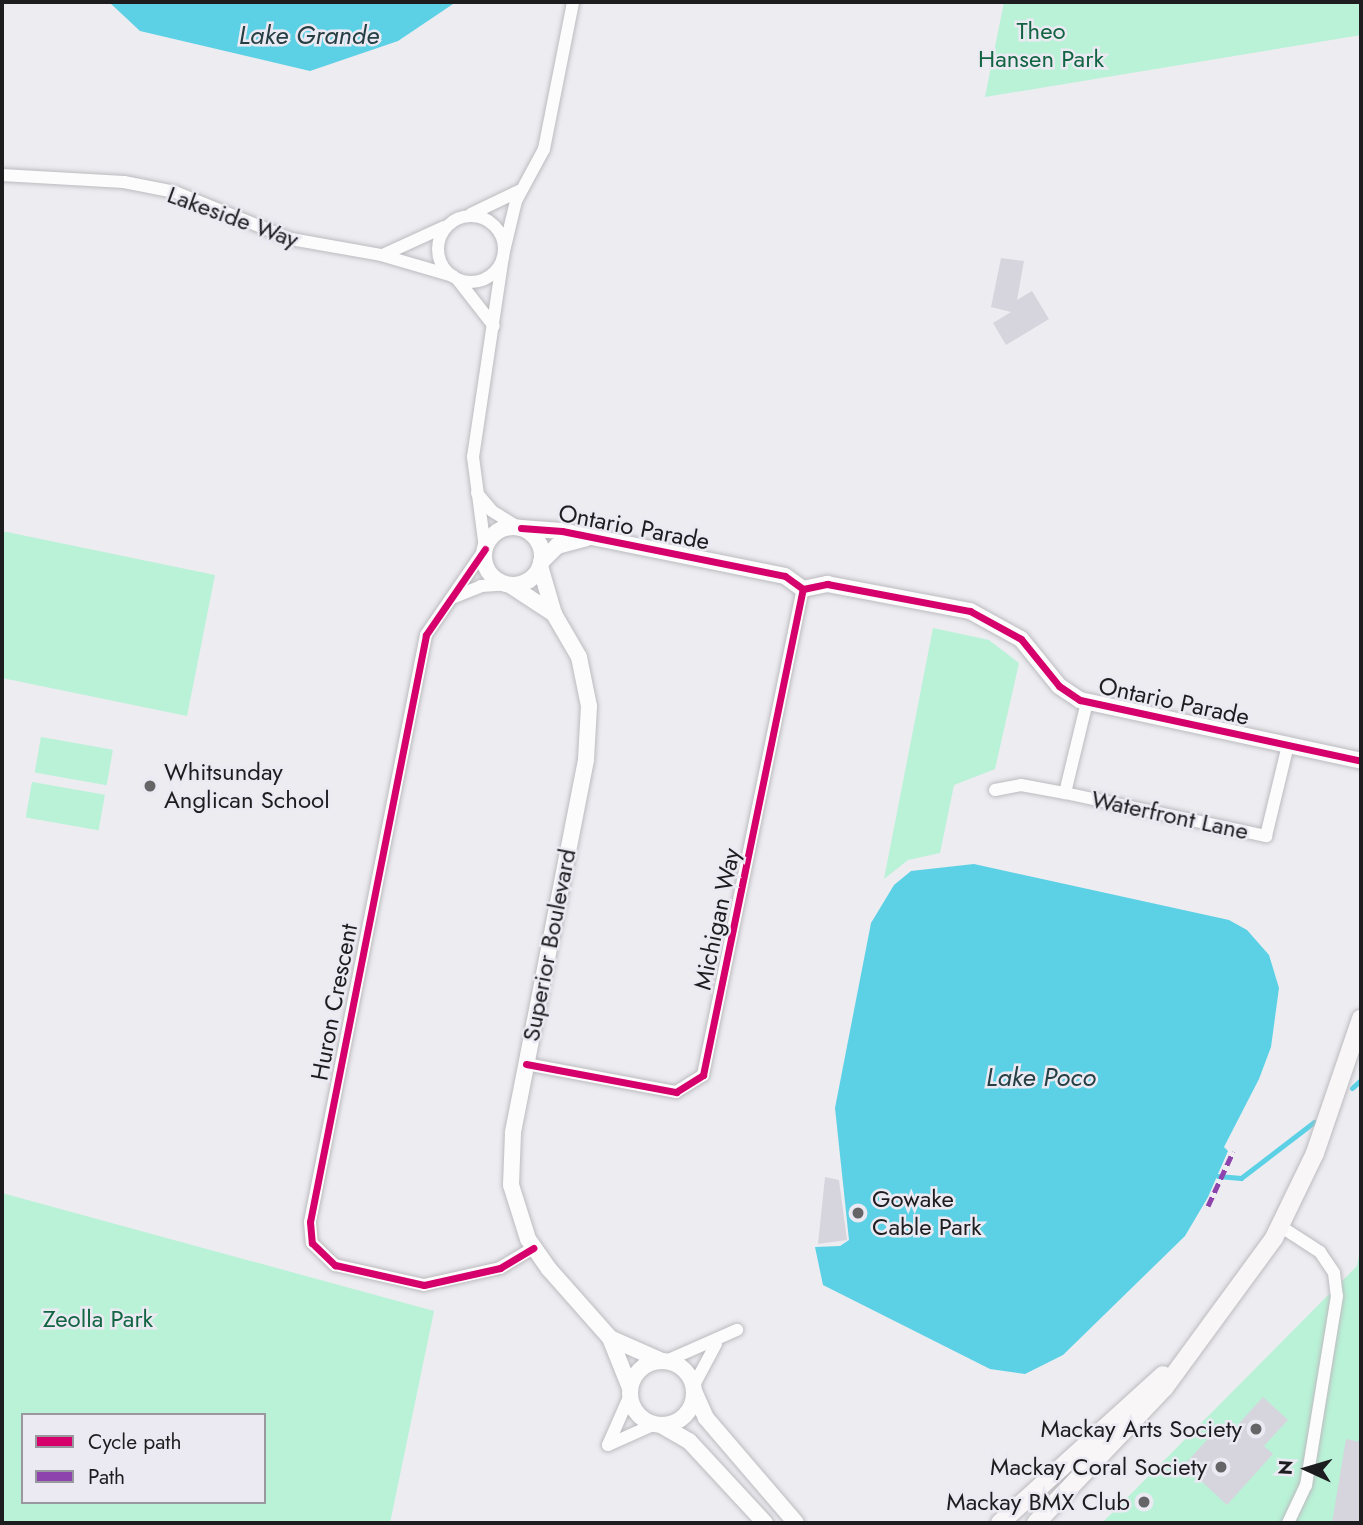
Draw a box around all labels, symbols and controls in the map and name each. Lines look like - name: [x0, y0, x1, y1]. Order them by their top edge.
- park label: Theo Hansen Park: [978, 17, 1104, 73]
- water label: Lake Grande: [239, 20, 379, 52]
- street label: Lakeside Way: [164, 180, 302, 254]
- street label: Ontario Parade: [556, 498, 712, 556]
- street label: Ontario Parade: [1096, 671, 1252, 731]
- place label: Whitsunday Anglican School: [164, 758, 330, 814]
- marker: Whitsunday Anglican School: [142, 778, 158, 794]
- street label: Waterfront Lane: [1089, 784, 1251, 846]
- street label: Michigan Way: [688, 845, 746, 993]
- street label: Superior Boulevard: [516, 846, 582, 1044]
- street label: Huron Crescent: [305, 921, 363, 1083]
- water label: Lake Poco: [986, 1062, 1096, 1094]
- place label: Gowake Cable Park: [872, 1185, 982, 1241]
- marker: Gowake Cable Park: [850, 1205, 866, 1221]
- park label: Zeolla Park: [43, 1305, 153, 1333]
- legend: [21, 1413, 266, 1504]
- place label: Mackay Arts Society: [1040, 1415, 1242, 1443]
- marker: Mackay Arts Society: [1248, 1421, 1264, 1437]
- text: Cycle path: [88, 1427, 181, 1457]
- north arrow: [1272, 1434, 1342, 1504]
- place label: Mackay Coral Society: [990, 1453, 1207, 1481]
- marker: Mackay Coral Society: [1213, 1459, 1229, 1475]
- text: N: [1272, 1459, 1300, 1476]
- text: Path: [88, 1462, 125, 1492]
- place label: Mackay BMX Club: [946, 1488, 1130, 1516]
- marker: Mackay BMX Club: [1136, 1494, 1152, 1510]

